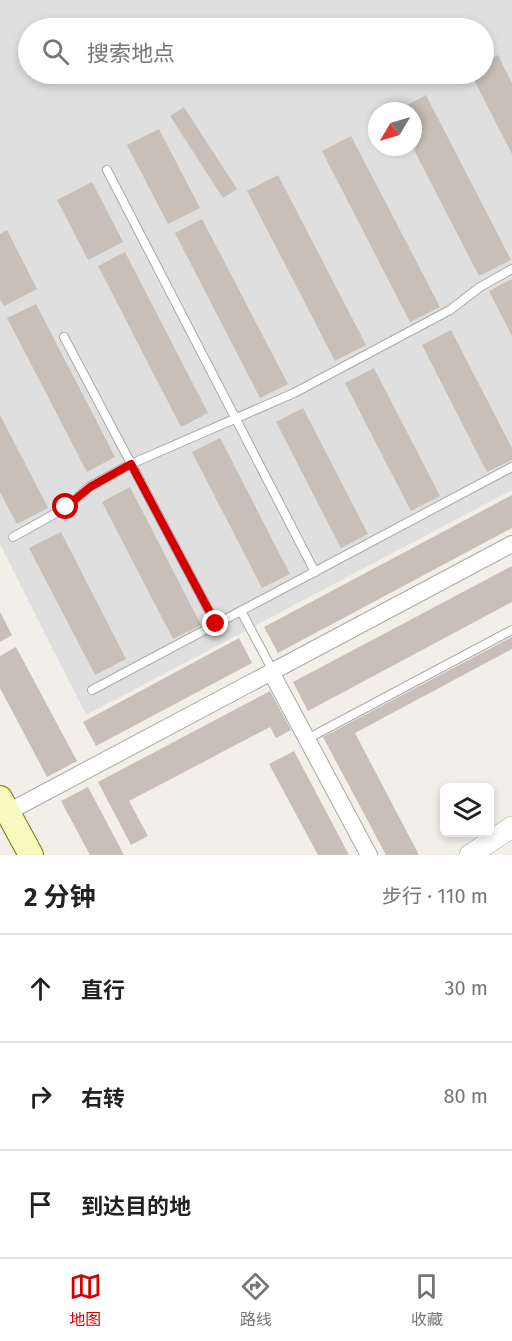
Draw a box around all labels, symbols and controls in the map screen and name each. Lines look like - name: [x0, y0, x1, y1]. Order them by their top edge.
- search box: [18, 18, 494, 84]
- icon: search: [39, 35, 72, 68]
- text: 搜索地点: [87, 40, 175, 67]
- north arrow: [368, 102, 422, 156]
- route start: [52, 493, 78, 519]
- route end: [202, 610, 228, 636]
- map controls: [440, 783, 494, 837]
- button: layers: [440, 783, 494, 837]
- text: 2 分钟: [24, 882, 96, 913]
- text: 步行 · 110 m: [382, 884, 488, 908]
- icon: ahead: [24, 972, 57, 1005]
- text: 30 m: [444, 976, 488, 1000]
- text: 直行: [81, 977, 125, 1004]
- icon: right: [24, 1080, 57, 1113]
- text: 80 m: [443, 1084, 488, 1108]
- text: 右转: [81, 1085, 125, 1112]
- icon: arrive: [24, 1188, 57, 1221]
- text: 到达目的地: [81, 1193, 191, 1220]
- tab: 地图: [69, 1270, 102, 1330]
- tab: 路线: [239, 1270, 272, 1330]
- tab: 收藏: [410, 1270, 443, 1330]

